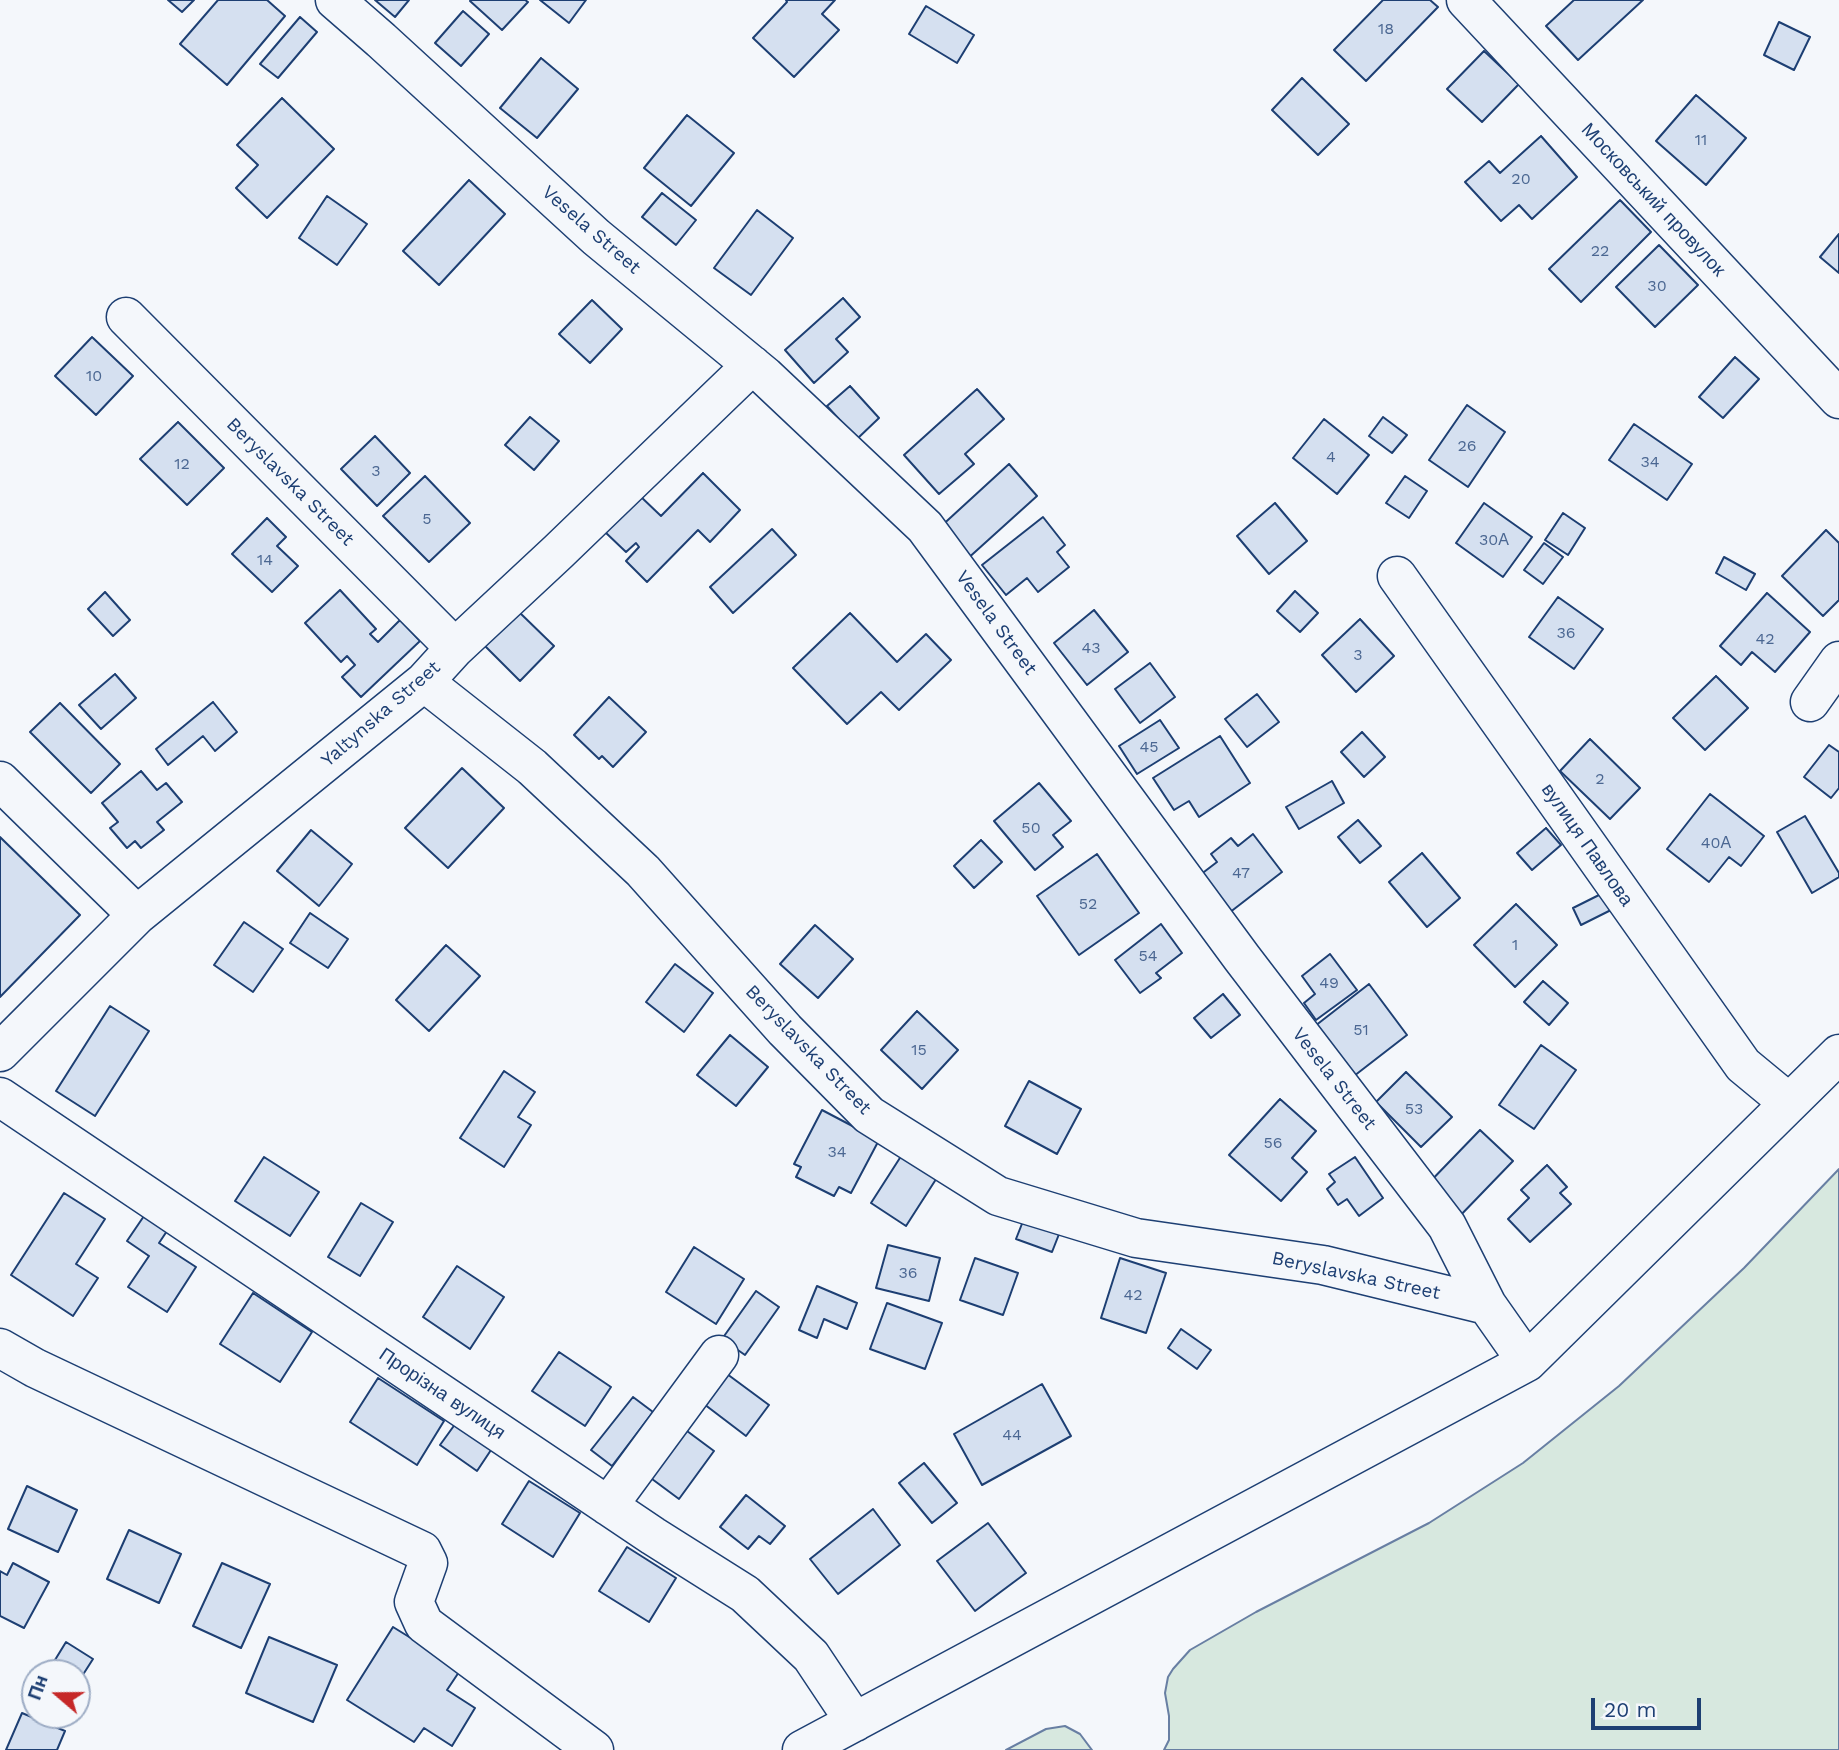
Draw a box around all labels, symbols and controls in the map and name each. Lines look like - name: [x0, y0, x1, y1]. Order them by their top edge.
- house number: 18: [1378, 19, 1394, 39]
- street label: Московський провулок: [1576, 119, 1730, 281]
- house number: 11: [1695, 130, 1707, 150]
- house number: 20: [1511, 169, 1531, 189]
- street label: Vesela Street: [537, 181, 645, 279]
- house number: 22: [1591, 241, 1609, 261]
- house number: 30: [1647, 276, 1667, 296]
- house number: 10: [86, 366, 102, 386]
- street label: Beryslavska Street: [221, 413, 359, 551]
- house number: 26: [1457, 436, 1477, 456]
- house number: 4: [1326, 447, 1336, 467]
- house number: 34: [1640, 452, 1660, 472]
- house number: 12: [174, 454, 190, 474]
- house number: 3: [371, 461, 381, 481]
- house number: 5: [422, 509, 432, 529]
- house number: 30А: [1479, 530, 1509, 550]
- house number: 14: [257, 550, 273, 570]
- street label: Vesela Street: [950, 566, 1042, 680]
- house number: 36: [1556, 623, 1576, 643]
- house number: 42: [1755, 629, 1775, 649]
- house number: 43: [1081, 638, 1101, 658]
- house number: 3: [1353, 645, 1363, 665]
- street label: Yaltynska Street: [317, 656, 445, 772]
- house number: 45: [1139, 737, 1159, 757]
- house number: 2: [1595, 769, 1605, 789]
- street label: вулиця Павлова: [1536, 779, 1638, 911]
- house number: 50: [1021, 818, 1041, 838]
- house number: 40А: [1701, 833, 1731, 853]
- house number: 47: [1232, 863, 1250, 883]
- house number: 52: [1079, 894, 1097, 914]
- house number: 1: [1512, 935, 1518, 955]
- house number: 54: [1138, 946, 1158, 966]
- house number: 49: [1319, 973, 1339, 993]
- street label: Beryslavska Street: [740, 980, 876, 1120]
- house number: 51: [1353, 1020, 1369, 1040]
- street label: Vesela Street: [1287, 1023, 1381, 1135]
- house number: 15: [911, 1040, 927, 1060]
- house number: 53: [1405, 1099, 1423, 1119]
- house number: 56: [1263, 1133, 1283, 1153]
- house number: 34: [827, 1142, 847, 1162]
- street label: Beryslavska Street: [1270, 1247, 1442, 1305]
- house number: 36: [898, 1263, 918, 1283]
- house number: 42: [1123, 1285, 1143, 1305]
- street label: Прорізна вулиця: [375, 1343, 509, 1445]
- house number: 44: [1002, 1425, 1022, 1445]
- north arrow: [21, 1659, 91, 1729]
- text: Пн: [23, 1672, 53, 1703]
- scale bar: [1594, 1684, 1704, 1728]
- text: 20 m: [1604, 1697, 1656, 1722]

